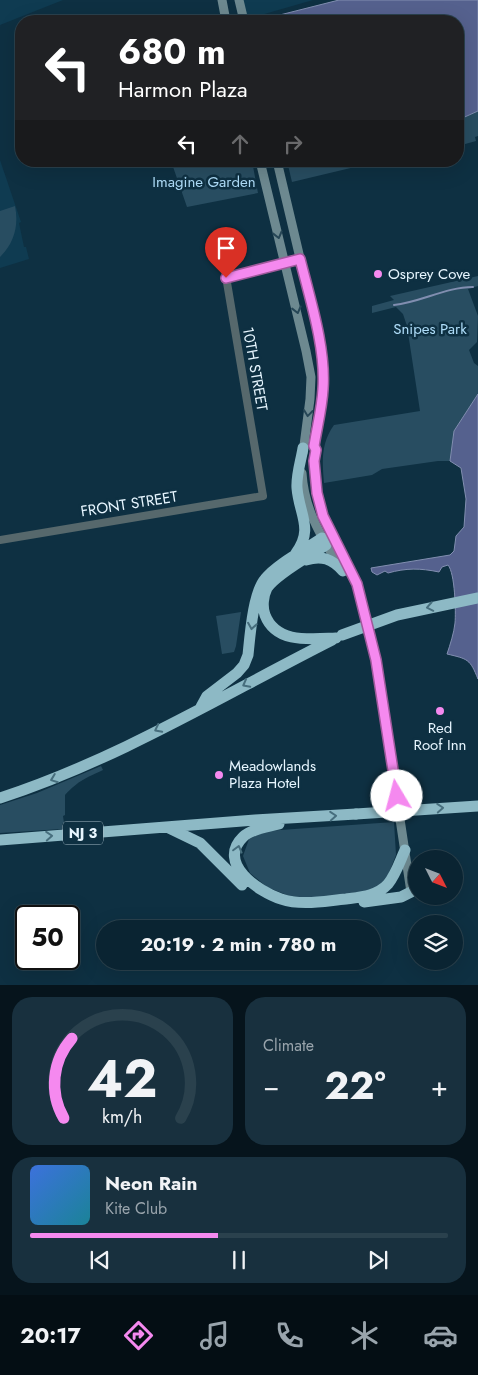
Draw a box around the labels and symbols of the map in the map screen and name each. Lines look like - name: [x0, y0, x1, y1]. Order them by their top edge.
- park label: Imagine Garden: [152, 171, 256, 193]
- pin: [205, 227, 247, 278]
- one-way arrow: [272, 230, 283, 239]
- place label: Osprey Cove: [388, 263, 471, 285]
- marker: Osprey Cove: [372, 268, 384, 280]
- one-way arrow: [291, 306, 301, 314]
- park label: Snipes Park: [393, 318, 467, 340]
- street label: 10TH STREET: [237, 325, 273, 413]
- one-way arrow: [303, 409, 314, 417]
- street label: FRONT STREET: [79, 485, 179, 523]
- one-way arrow: [426, 601, 434, 612]
- one-way arrow: [247, 623, 258, 631]
- one-way arrow: [242, 678, 251, 688]
- marker: Red Roof Inn: [434, 705, 446, 717]
- place label: Red Roof Inn: [414, 717, 467, 756]
- one-way arrow: [154, 723, 163, 733]
- place label: Meadowlands Plaza Hotel: [229, 755, 316, 794]
- marker: Meadowlands Plaza Hotel: [213, 769, 225, 781]
- position arrow: [370, 769, 422, 821]
- one-way arrow: [50, 772, 59, 783]
- one-way arrow: [436, 803, 444, 814]
- one-way arrow: [329, 811, 337, 822]
- road number: NJ 3: [63, 821, 103, 844]
- one-way arrow: [45, 830, 53, 841]
- one-way arrow: [232, 845, 242, 854]
- north arrow: [408, 850, 462, 905]
- speed limit sign: 50: [15, 905, 80, 970]

